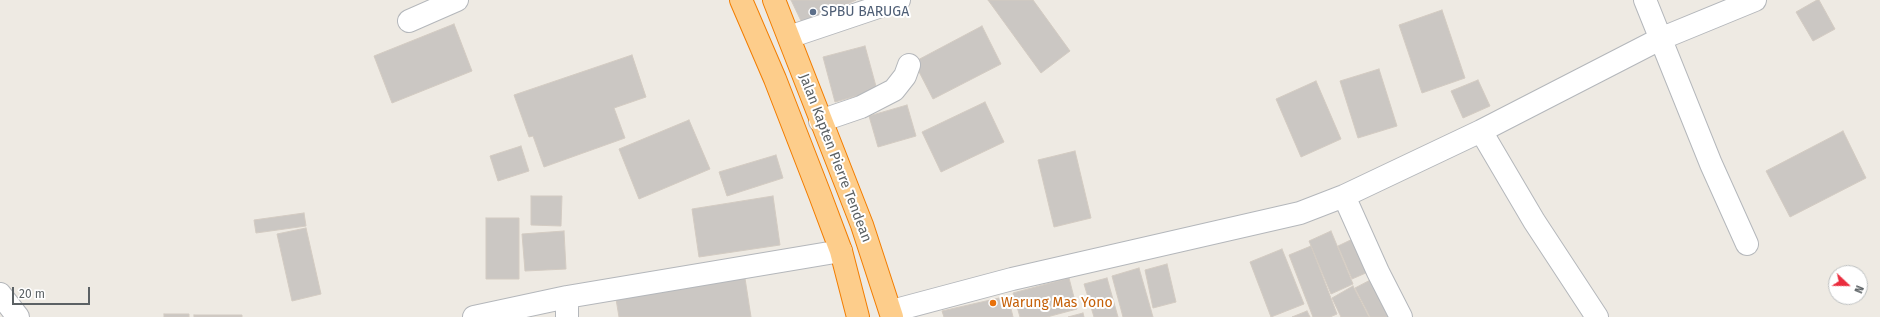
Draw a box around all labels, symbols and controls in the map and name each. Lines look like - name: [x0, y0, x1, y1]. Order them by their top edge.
- place label: SPBU BARUGA: [821, 4, 909, 20]
- marker: SPBU BARUGA: [808, 7, 818, 17]
- street label: Jalan Kapten Pierre Tendean: [795, 71, 875, 245]
- north arrow: [1828, 265, 1868, 305]
- scale bar: [14, 279, 92, 305]
- text: N: [1851, 283, 1866, 295]
- text: 20 m: [19, 287, 45, 301]
- place label: Warung Mas Yono: [1001, 295, 1113, 311]
- marker: Warung Mas Yono: [988, 298, 998, 308]

